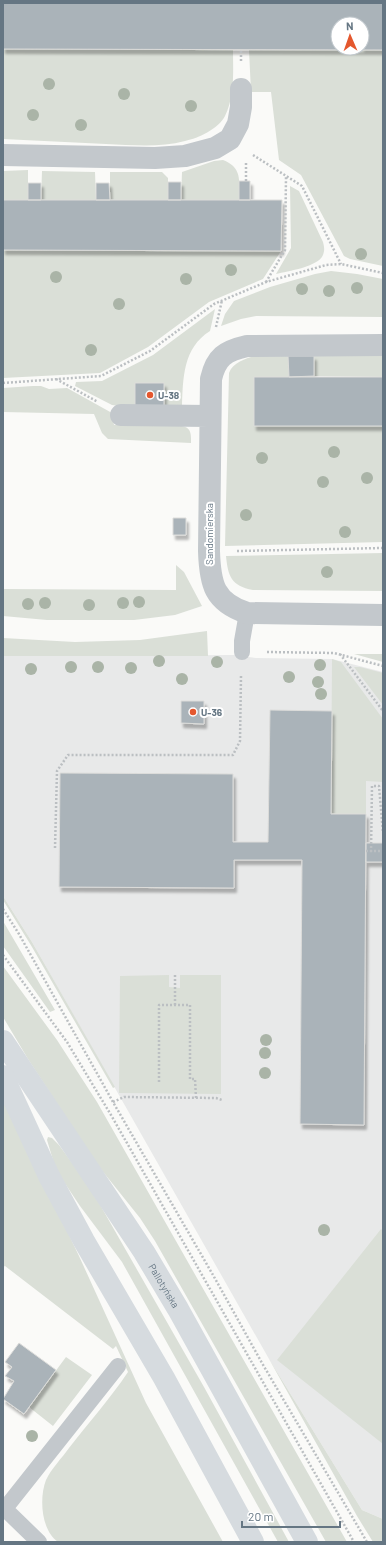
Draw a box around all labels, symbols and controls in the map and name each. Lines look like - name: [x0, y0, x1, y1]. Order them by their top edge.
- north arrow: [330, 16, 370, 56]
- text: N: [346, 19, 354, 32]
- place label: U-38: [158, 389, 180, 401]
- marker: U-38: [145, 390, 155, 400]
- street label: Sandomierska: [203, 503, 215, 565]
- place label: U-36: [201, 706, 223, 718]
- marker: U-36: [188, 707, 198, 717]
- street label: Pallotyńska: [146, 1261, 182, 1310]
- scale bar: [242, 1503, 340, 1529]
- text: 20 m: [248, 1509, 274, 1523]

